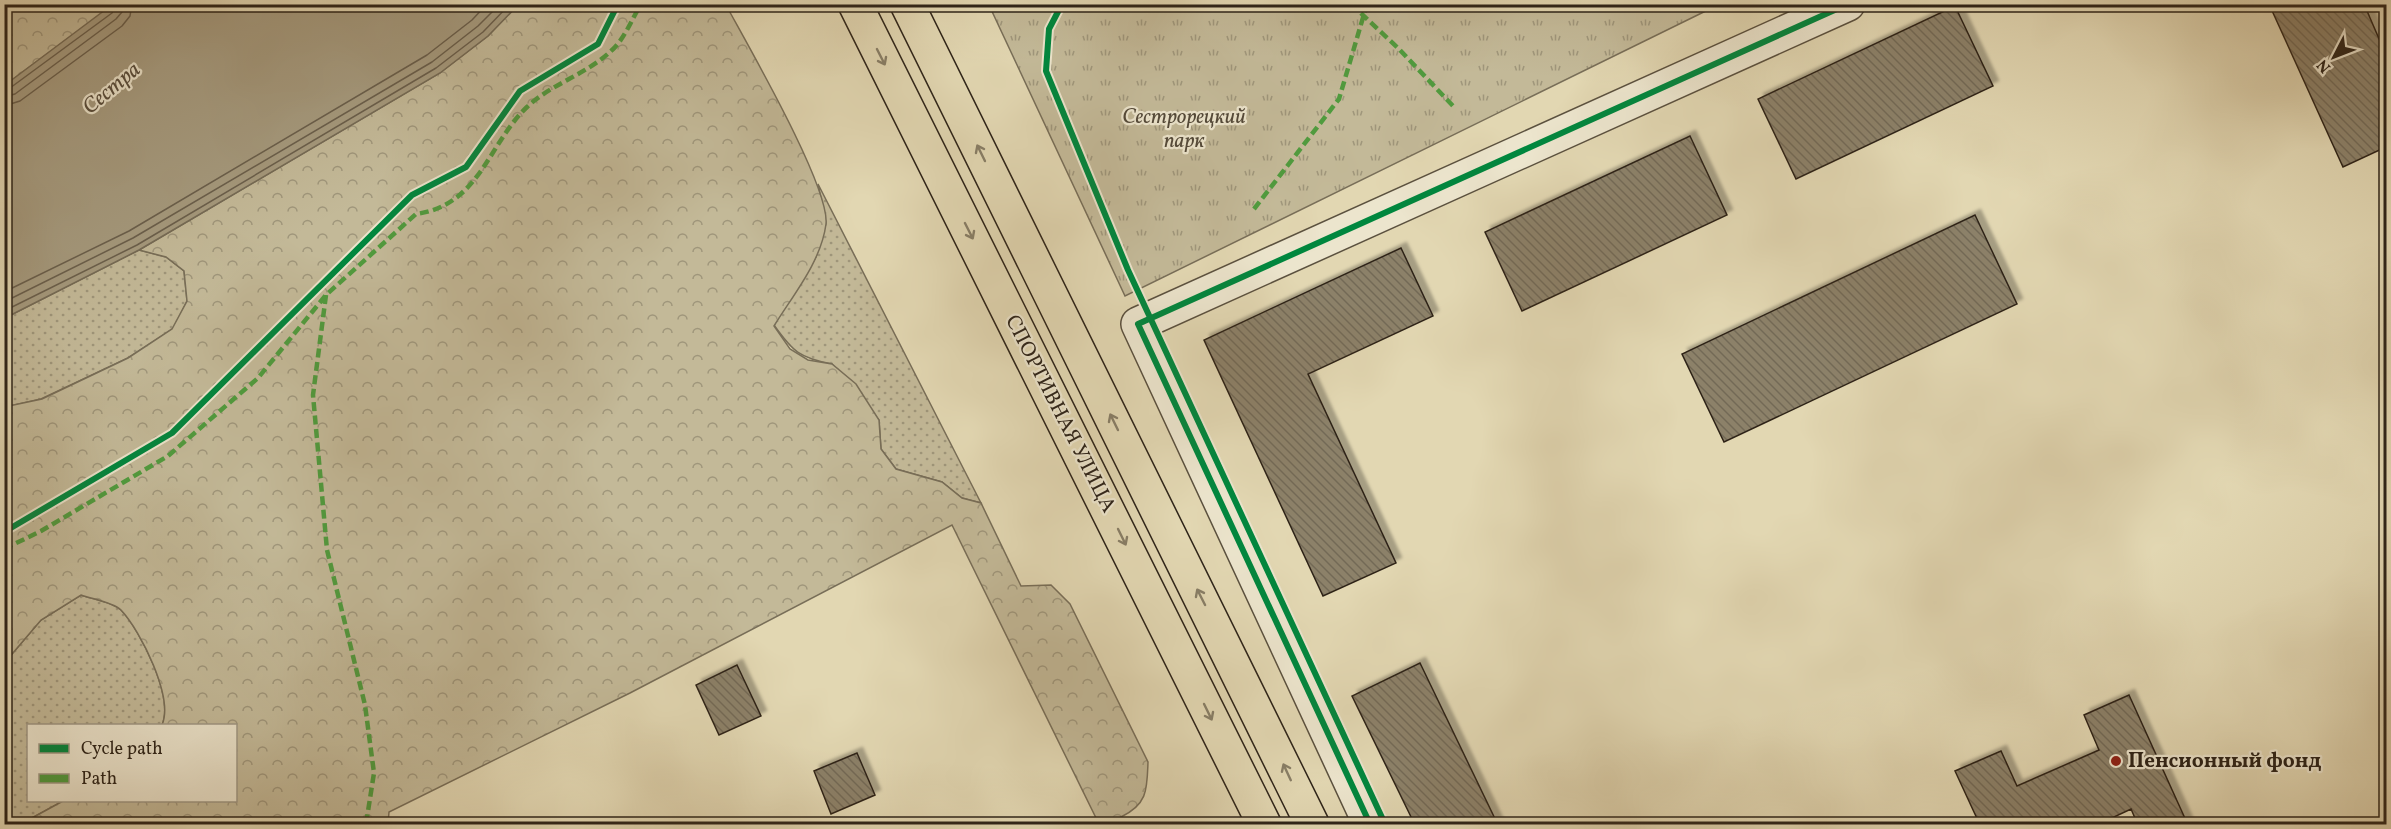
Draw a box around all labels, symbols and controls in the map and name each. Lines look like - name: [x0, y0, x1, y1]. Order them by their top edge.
- north arrow: [2304, 27, 2364, 87]
- one-way arrow: [876, 47, 888, 65]
- text: N: [2312, 54, 2336, 77]
- water label: Сестра: [76, 55, 148, 123]
- park label: Сестрорецкий парк: [1122, 103, 1246, 156]
- one-way arrow: [974, 145, 986, 163]
- one-way arrow: [964, 222, 975, 240]
- street label: СПОРТИВНАЯ УЛИЦА: [997, 310, 1123, 518]
- one-way arrow: [1108, 414, 1119, 432]
- one-way arrow: [1116, 528, 1128, 546]
- one-way arrow: [1195, 588, 1206, 606]
- one-way arrow: [1202, 703, 1214, 720]
- legend: [27, 724, 237, 802]
- text: Cycle path: [81, 737, 163, 762]
- place label: Пенсионный фонд: [2128, 747, 2321, 776]
- marker: Пенсионный фонд: [2109, 754, 2123, 768]
- one-way arrow: [1281, 763, 1293, 781]
- text: Path: [81, 767, 117, 792]

